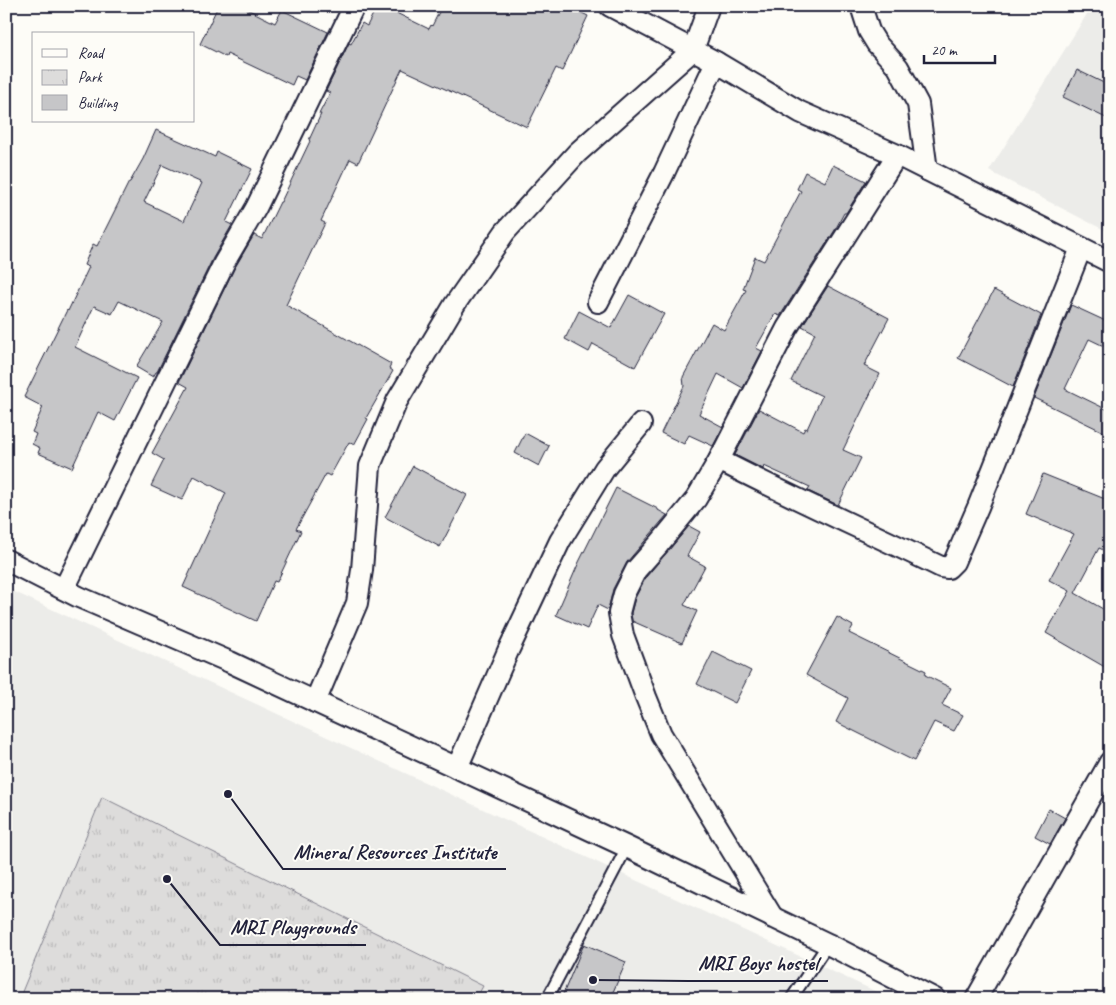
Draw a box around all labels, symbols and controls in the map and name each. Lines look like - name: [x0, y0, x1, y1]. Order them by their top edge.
- legend: [32, 32, 195, 122]
- scale bar: [924, 32, 995, 64]
- text: 20 m: [931, 41, 958, 60]
- text: Road: [78, 44, 105, 63]
- text: Park: [78, 68, 103, 87]
- text: Building: [78, 94, 118, 113]
- callout: Mineral Resources Institute: [283, 833, 506, 869]
- text: Mineral Resources Institute: [294, 839, 498, 865]
- callout: MRI Playgrounds: [220, 909, 366, 945]
- text: MRI Playgrounds: [230, 914, 358, 941]
- callout: MRI Boys hostel: [688, 945, 828, 981]
- text: MRI Boys hostel: [698, 950, 822, 976]

